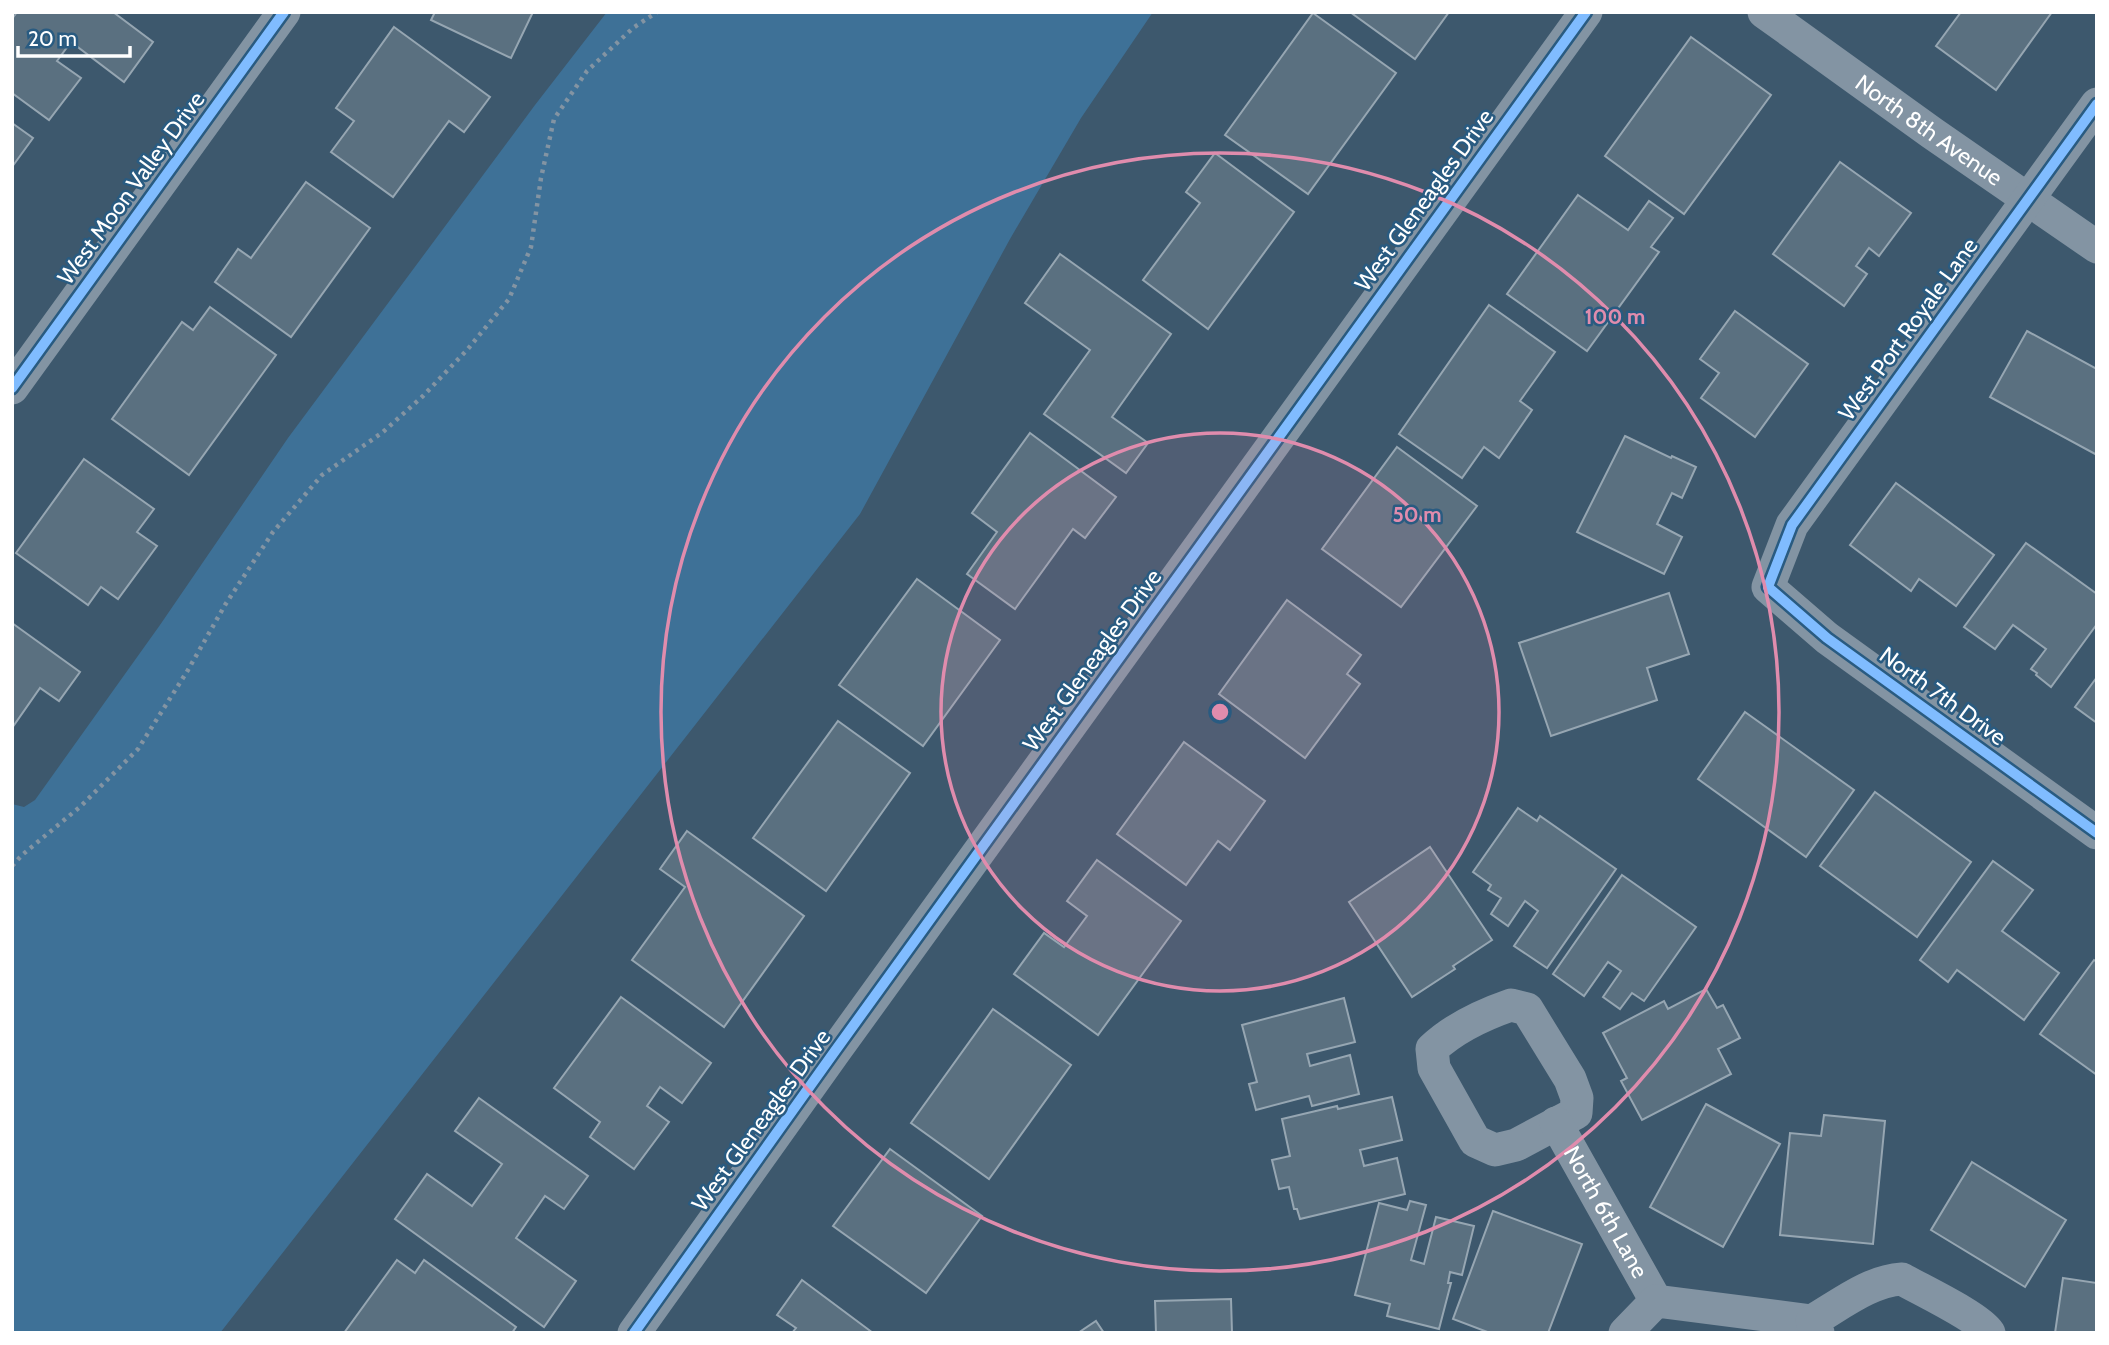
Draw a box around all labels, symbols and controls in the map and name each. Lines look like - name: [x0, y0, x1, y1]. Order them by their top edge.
- scale bar: [18, 14, 130, 58]
- text: 20 m: [28, 26, 77, 51]
- street label: North 8th Avenue: [1850, 69, 2008, 192]
- street label: West Moon Valley Drive: [52, 86, 211, 290]
- street label: West Gleneagles Drive: [1349, 103, 1500, 296]
- street label: West Port Royale Lane: [1832, 232, 1984, 426]
- text: 100 m: [1585, 304, 1645, 329]
- text: 50 m: [1392, 502, 1442, 527]
- street label: West Gleneagles Drive: [1017, 563, 1168, 756]
- street label: North 7th Drive: [1874, 641, 2012, 751]
- centre of rings: [1208, 700, 1232, 724]
- street label: West Gleneagles Drive: [686, 1023, 837, 1216]
- street label: North 6th Lane: [1558, 1141, 1654, 1283]

